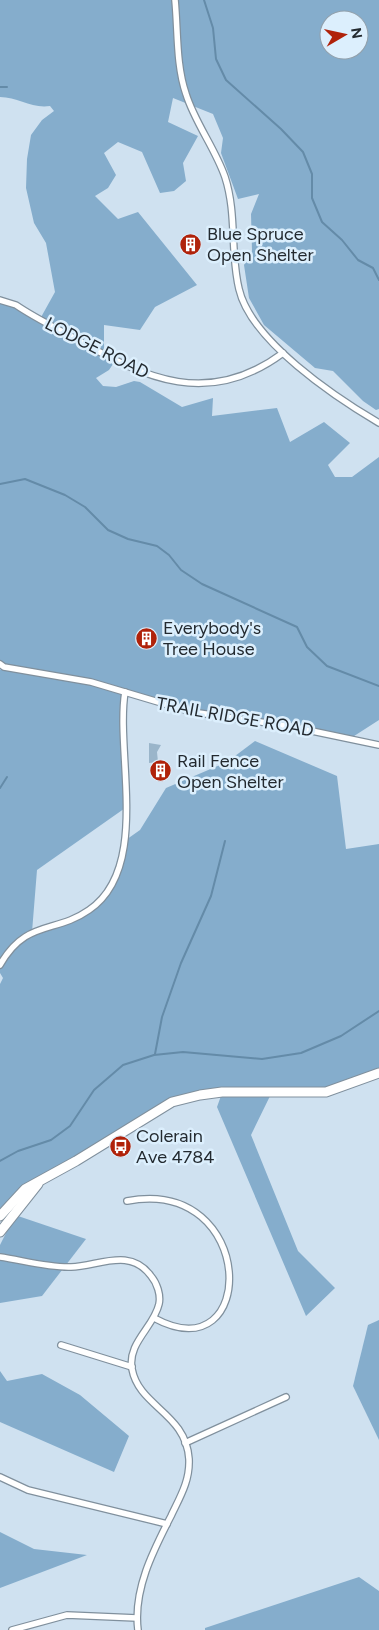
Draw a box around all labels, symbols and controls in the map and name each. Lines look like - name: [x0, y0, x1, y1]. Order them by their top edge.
- north arrow: [319, 10, 369, 60]
- text: N: [347, 26, 366, 40]
- place label: Blue Spruce Open Shelter: [207, 223, 313, 266]
- building icon: Blue Spruce Open Shelter: [179, 232, 203, 256]
- street label: LODGE ROAD: [41, 312, 153, 384]
- place label: Everybody's Tree House: [163, 617, 261, 660]
- building icon: Everybody's Tree House: [135, 626, 159, 650]
- street label: TRAIL RIDGE ROAD: [155, 692, 315, 742]
- place label: Rail Fence Open Shelter: [177, 750, 283, 793]
- building icon: Rail Fence Open Shelter: [149, 759, 173, 783]
- place label: Colerain Ave 4784: [136, 1125, 214, 1168]
- bus stop icon: Colerain Ave 4784: [108, 1134, 132, 1158]

